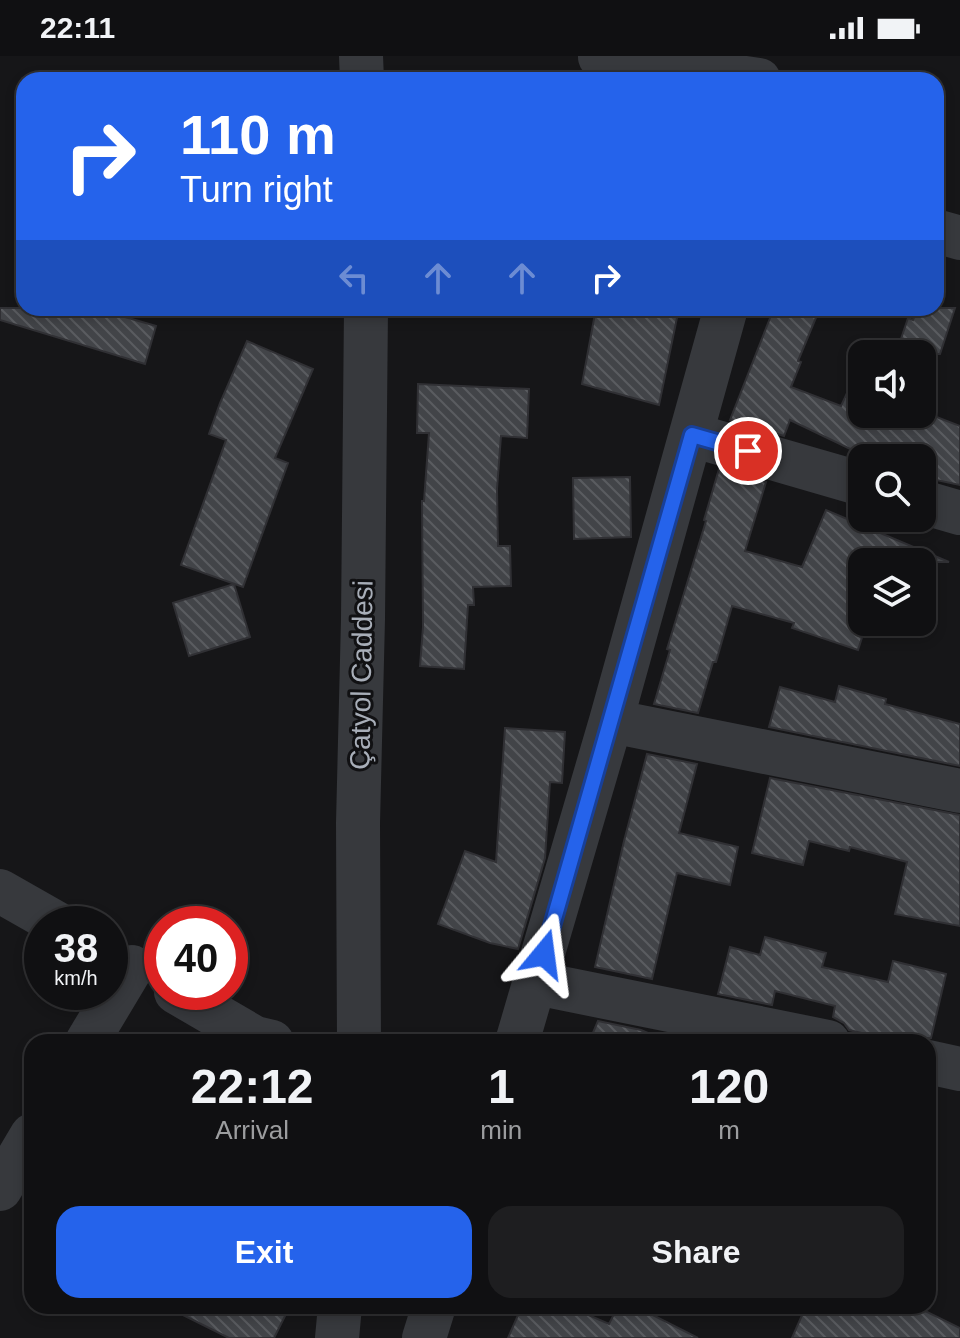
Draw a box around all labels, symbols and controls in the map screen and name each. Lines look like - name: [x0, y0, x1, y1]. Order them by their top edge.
- text: 22:11: [40, 11, 115, 44]
- text: 110 m: [180, 103, 336, 166]
- icon: right: [48, 104, 152, 208]
- text: Turn right: [180, 169, 333, 210]
- icon: left: [332, 256, 376, 300]
- icon: ahead: [416, 256, 460, 300]
- icon: ahead: [500, 256, 544, 300]
- icon: right: [584, 256, 628, 300]
- map controls: [848, 340, 936, 636]
- button: sound: [848, 340, 936, 428]
- pin: [714, 417, 782, 485]
- icon: arrive: [726, 429, 770, 473]
- button: search: [848, 444, 936, 532]
- button: layers: [848, 548, 936, 636]
- street label: Çatyol Caddesi: [344, 580, 379, 770]
- speed limit sign: 40: [144, 906, 248, 1010]
- position arrow: [502, 912, 586, 996]
- text: 38: [54, 926, 98, 970]
- text: km/h: [54, 967, 98, 989]
- text: 22:12: [191, 1060, 314, 1113]
- text: 1: [488, 1060, 515, 1113]
- text: 120: [689, 1060, 769, 1113]
- text: Arrival: [215, 1115, 289, 1145]
- text: min: [480, 1115, 522, 1145]
- text: m: [718, 1115, 740, 1145]
- button: Exit: [56, 1206, 472, 1298]
- button: Share: [488, 1206, 904, 1298]

